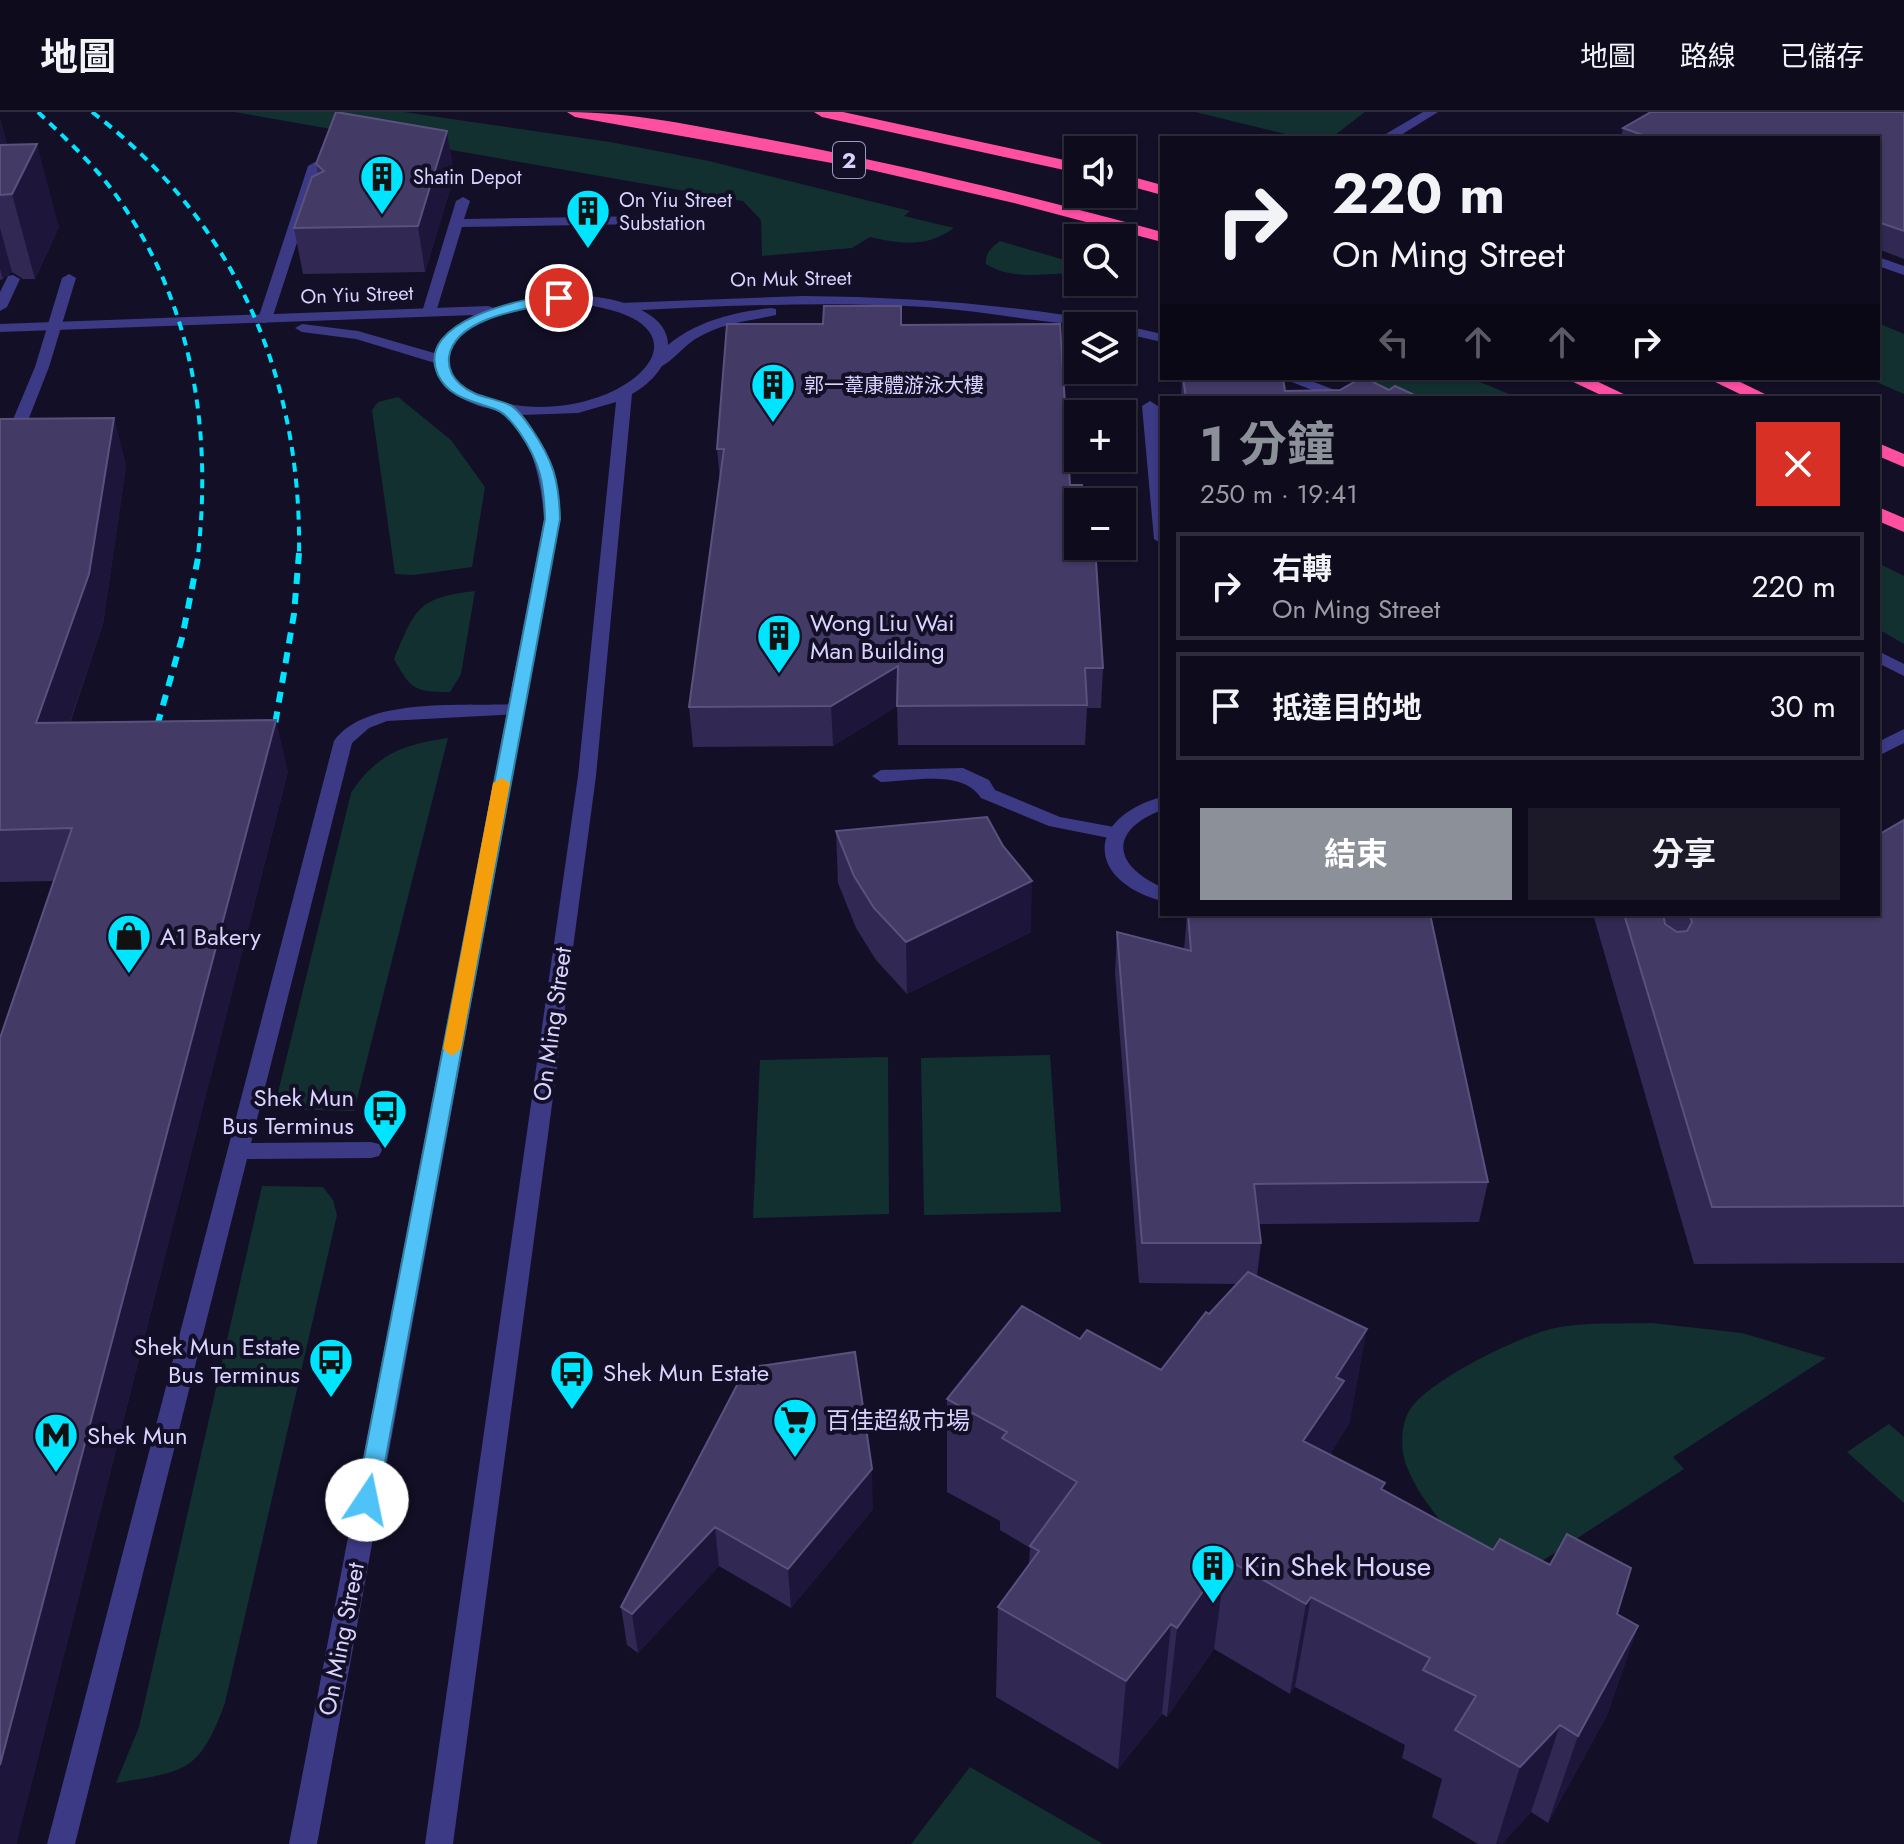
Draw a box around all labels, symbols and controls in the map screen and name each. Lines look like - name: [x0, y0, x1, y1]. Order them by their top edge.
- text: 地圖: [40, 29, 116, 84]
- text: 地圖: [1580, 36, 1636, 77]
- text: 路線: [1680, 36, 1736, 77]
- text: 已儲存: [1780, 36, 1864, 77]
- map controls: [1064, 136, 1136, 560]
- button: sound: [1064, 136, 1136, 208]
- road number: 2: [833, 142, 865, 178]
- building icon: Shatin Depot: [358, 153, 406, 216]
- text: 220 m: [1332, 153, 1505, 234]
- place label: Shatin Depot: [413, 163, 522, 192]
- icon: right: [1200, 168, 1304, 272]
- place label: On Yiu Street Substation: [619, 186, 732, 238]
- building icon: On Yiu Street Substation: [564, 187, 612, 250]
- button: search: [1064, 224, 1136, 296]
- text: On Ming Street: [1332, 228, 1565, 280]
- street label: On Muk Street: [730, 263, 852, 295]
- pin: [525, 264, 593, 332]
- icon: arrive: [537, 276, 581, 320]
- street label: On Yiu Street: [300, 279, 414, 311]
- button: layers: [1064, 312, 1136, 384]
- icon: left: [1372, 320, 1416, 364]
- icon: ahead: [1456, 320, 1500, 364]
- icon: ahead: [1540, 320, 1584, 364]
- icon: right: [1624, 320, 1668, 364]
- building icon: 郭一葦康體游泳大樓: [749, 361, 797, 424]
- place label: 郭一葦康體游泳大樓: [804, 371, 984, 400]
- button: +: [1064, 400, 1136, 472]
- text: 1 分鐘: [1200, 410, 1335, 479]
- button: close: [1756, 422, 1840, 506]
- text: 250 m · 19:41: [1200, 475, 1358, 513]
- button: −: [1064, 488, 1136, 560]
- text: 右轉: [1272, 547, 1332, 590]
- icon: right: [1204, 564, 1248, 608]
- text: 220 m: [1751, 565, 1836, 608]
- text: On Ming Street: [1272, 590, 1440, 628]
- place label: Wong Liu Wai Man Building: [810, 605, 954, 668]
- building icon: Wong Liu Wai Man Building: [755, 612, 803, 675]
- icon: arrive: [1204, 684, 1248, 728]
- text: 30 m: [1769, 685, 1836, 728]
- text: 抵達目的地: [1272, 686, 1422, 729]
- button: 結束: [1200, 808, 1512, 900]
- button: 分享: [1528, 808, 1840, 900]
- shop icon: A1 Bakery: [105, 912, 153, 975]
- place label: A1 Bakery: [160, 919, 261, 954]
- street label: On Ming Street: [524, 944, 580, 1103]
- place label: Shek Mun Bus Terminus: [222, 1080, 354, 1143]
- bus stop icon: Shek Mun Bus Terminus: [361, 1087, 409, 1150]
- place label: Shek Mun Estate Bus Terminus: [134, 1329, 300, 1392]
- bus stop icon: Shek Mun Estate Bus Terminus: [307, 1336, 355, 1399]
- bus stop icon: Shek Mun Estate: [548, 1348, 596, 1411]
- place label: Shek Mun Estate: [603, 1355, 769, 1390]
- supermarket icon: 百佳超級市場: [771, 1396, 819, 1459]
- place label: 百佳超級市場: [826, 1403, 970, 1438]
- metro station icon: Shek Mun: [32, 1411, 80, 1474]
- place label: Shek Mun: [87, 1418, 188, 1453]
- position arrow: [325, 1458, 409, 1542]
- building icon: Kin Shek House: [1189, 1542, 1237, 1605]
- place label: Kin Shek House: [1244, 1546, 1431, 1587]
- street label: On Ming Street: [309, 1559, 373, 1719]

